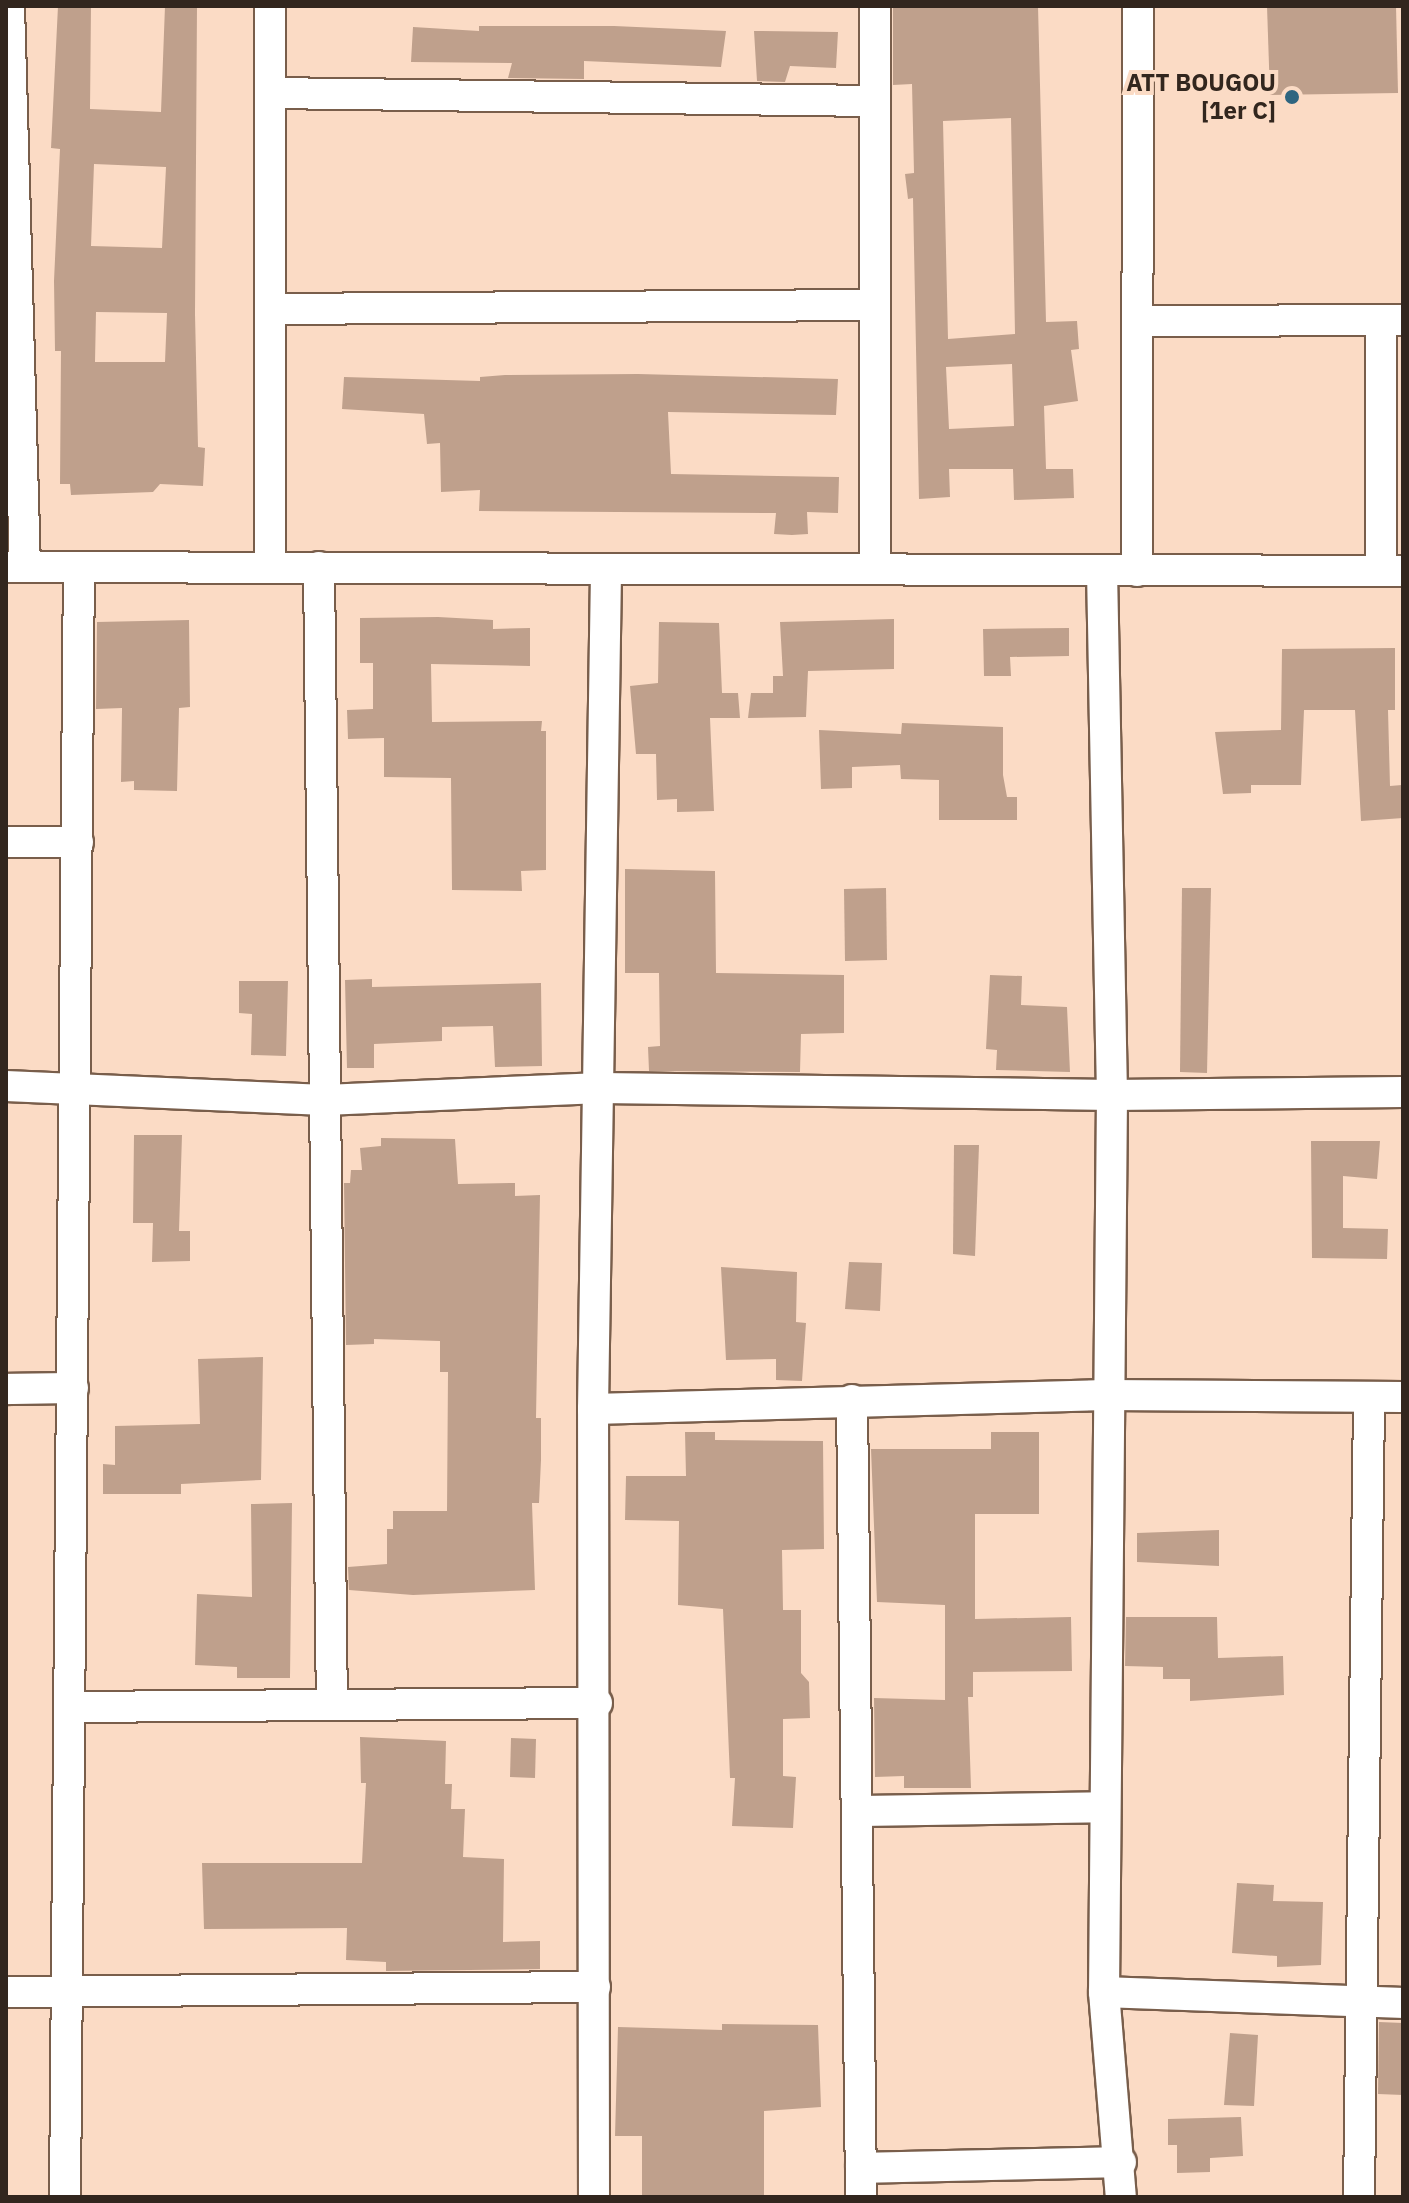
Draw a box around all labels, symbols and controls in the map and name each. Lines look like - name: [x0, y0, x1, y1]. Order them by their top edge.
- place label: ATT BOUGOU [1er C]: [1126, 69, 1276, 125]
- marker: ATT BOUGOU [1er C]: [1283, 88, 1301, 106]

